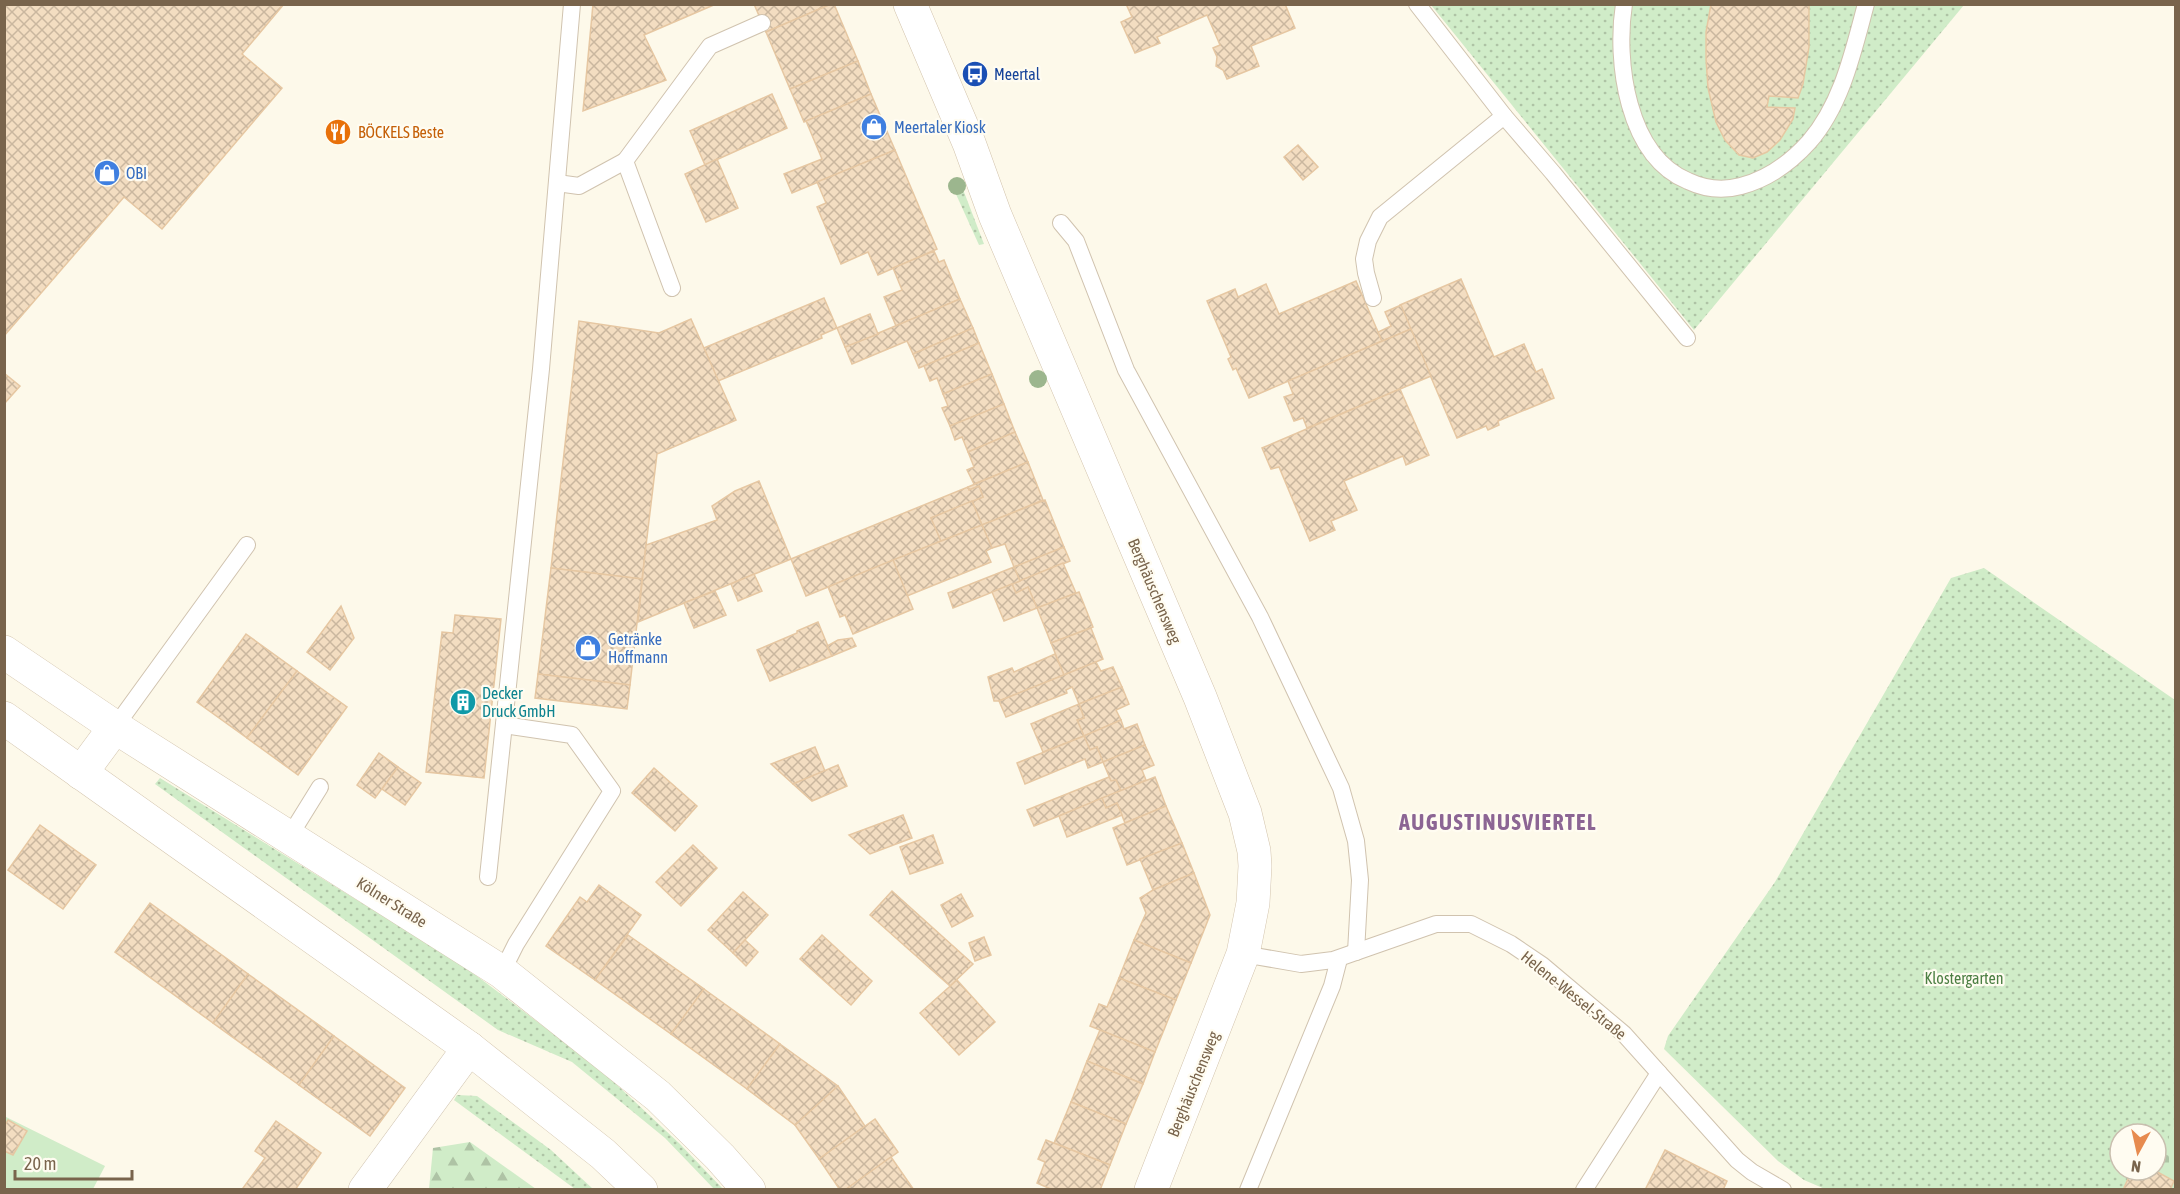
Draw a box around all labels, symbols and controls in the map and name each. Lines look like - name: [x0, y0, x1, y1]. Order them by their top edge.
- bus stop icon: Meertal: [960, 59, 990, 89]
- place label: Meertal: [994, 65, 1041, 83]
- shop icon: Meertaler Kiosk: [859, 112, 889, 142]
- restaurant icon: BÖCKELS Beste: [323, 117, 353, 147]
- place label: Meertaler Kiosk: [894, 118, 986, 136]
- place label: BÖCKELS Beste: [358, 123, 444, 141]
- shop icon: OBI: [92, 158, 122, 188]
- place label: OBI: [126, 164, 147, 182]
- street label: Berghäuschensweg: [1124, 536, 1185, 647]
- place label: Getränke Hoffmann: [608, 630, 668, 666]
- shop icon: Getränke Hoffmann: [573, 633, 603, 663]
- place label: Decker Druck GmbH: [482, 684, 555, 720]
- building icon: Decker Druck GmbH: [448, 687, 478, 717]
- district label: AUGUSTINUSVIERTEL: [1398, 809, 1597, 835]
- street label: Kölner Straße: [354, 873, 430, 931]
- street label: Helene-Wessel-Straße: [1518, 947, 1630, 1043]
- park label: Klostergarten: [1924, 969, 2004, 988]
- street label: Berghäuschensweg: [1164, 1028, 1223, 1140]
- north arrow: [2108, 1122, 2168, 1182]
- scale bar: [15, 1143, 132, 1181]
- text: 20 m: [24, 1153, 56, 1174]
- text: N: [2130, 1157, 2142, 1176]

